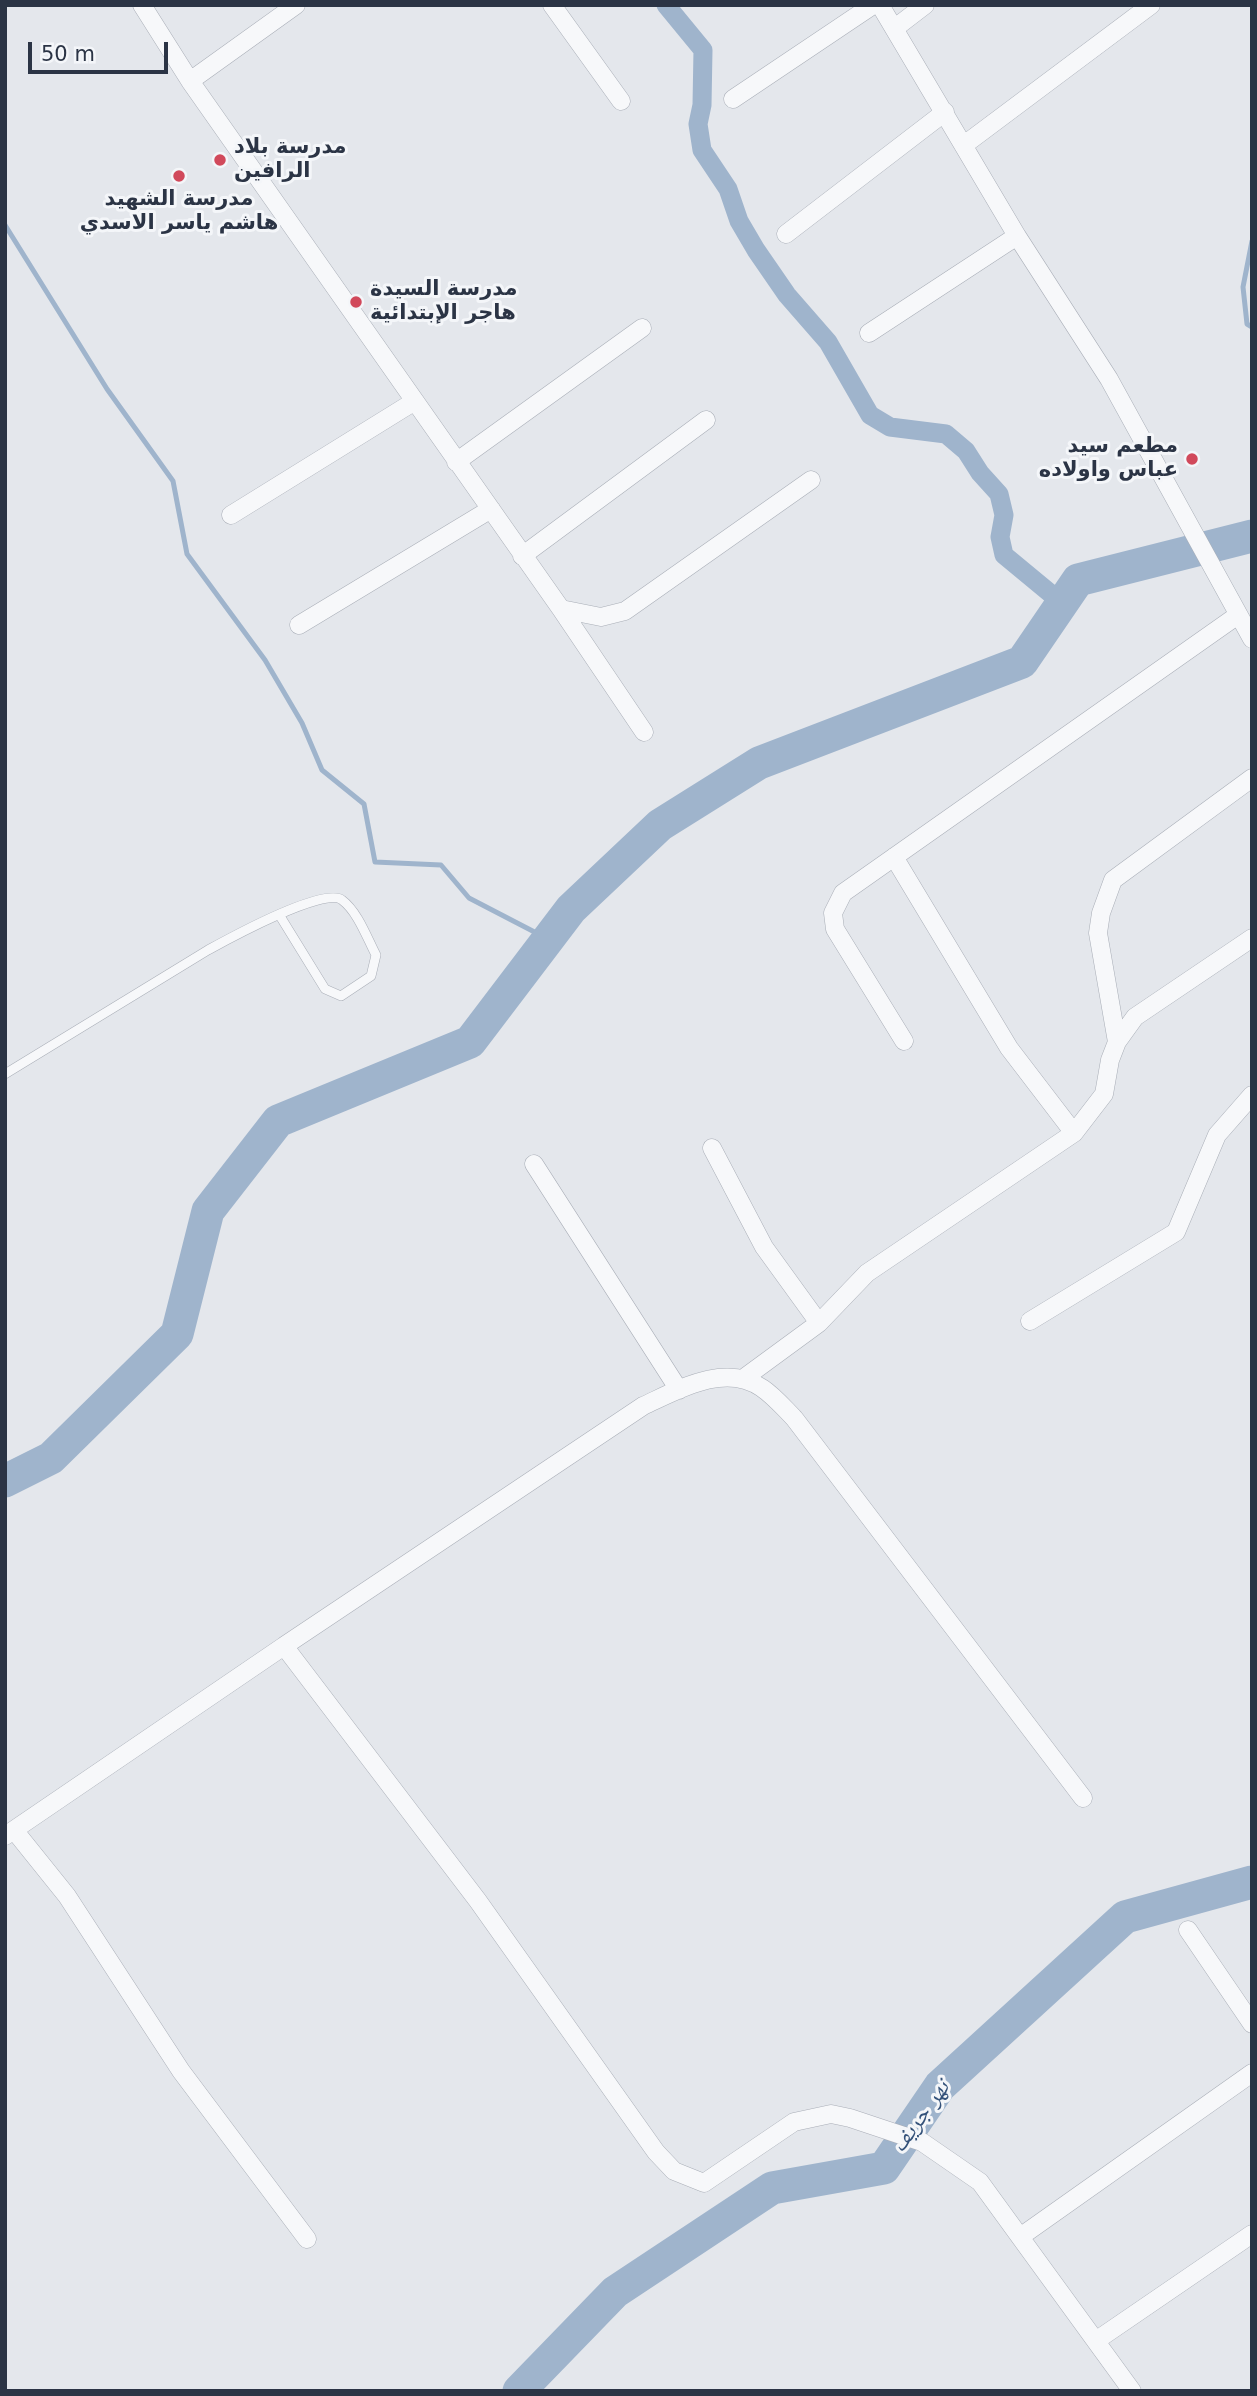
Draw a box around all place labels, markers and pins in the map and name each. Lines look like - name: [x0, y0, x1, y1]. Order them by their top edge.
- place label: مدرسة بلاد الرافين: [234, 135, 347, 185]
- marker: مدرسة بلاد الرافين: [212, 152, 228, 168]
- marker: مدرسة الشهيد هاشم ياسر الاسدي: [171, 168, 187, 184]
- place label: مدرسة الشهيد هاشم ياسر الاسدي: [80, 187, 278, 237]
- place label: مدرسة السيدة هاجر الإبتدائية: [370, 277, 517, 327]
- marker: مدرسة السيدة هاجر الإبتدائية: [348, 294, 364, 310]
- place label: مطعم سيد عباس واولاده: [1039, 434, 1178, 484]
- marker: مطعم سيد عباس واولاده: [1184, 451, 1200, 467]

